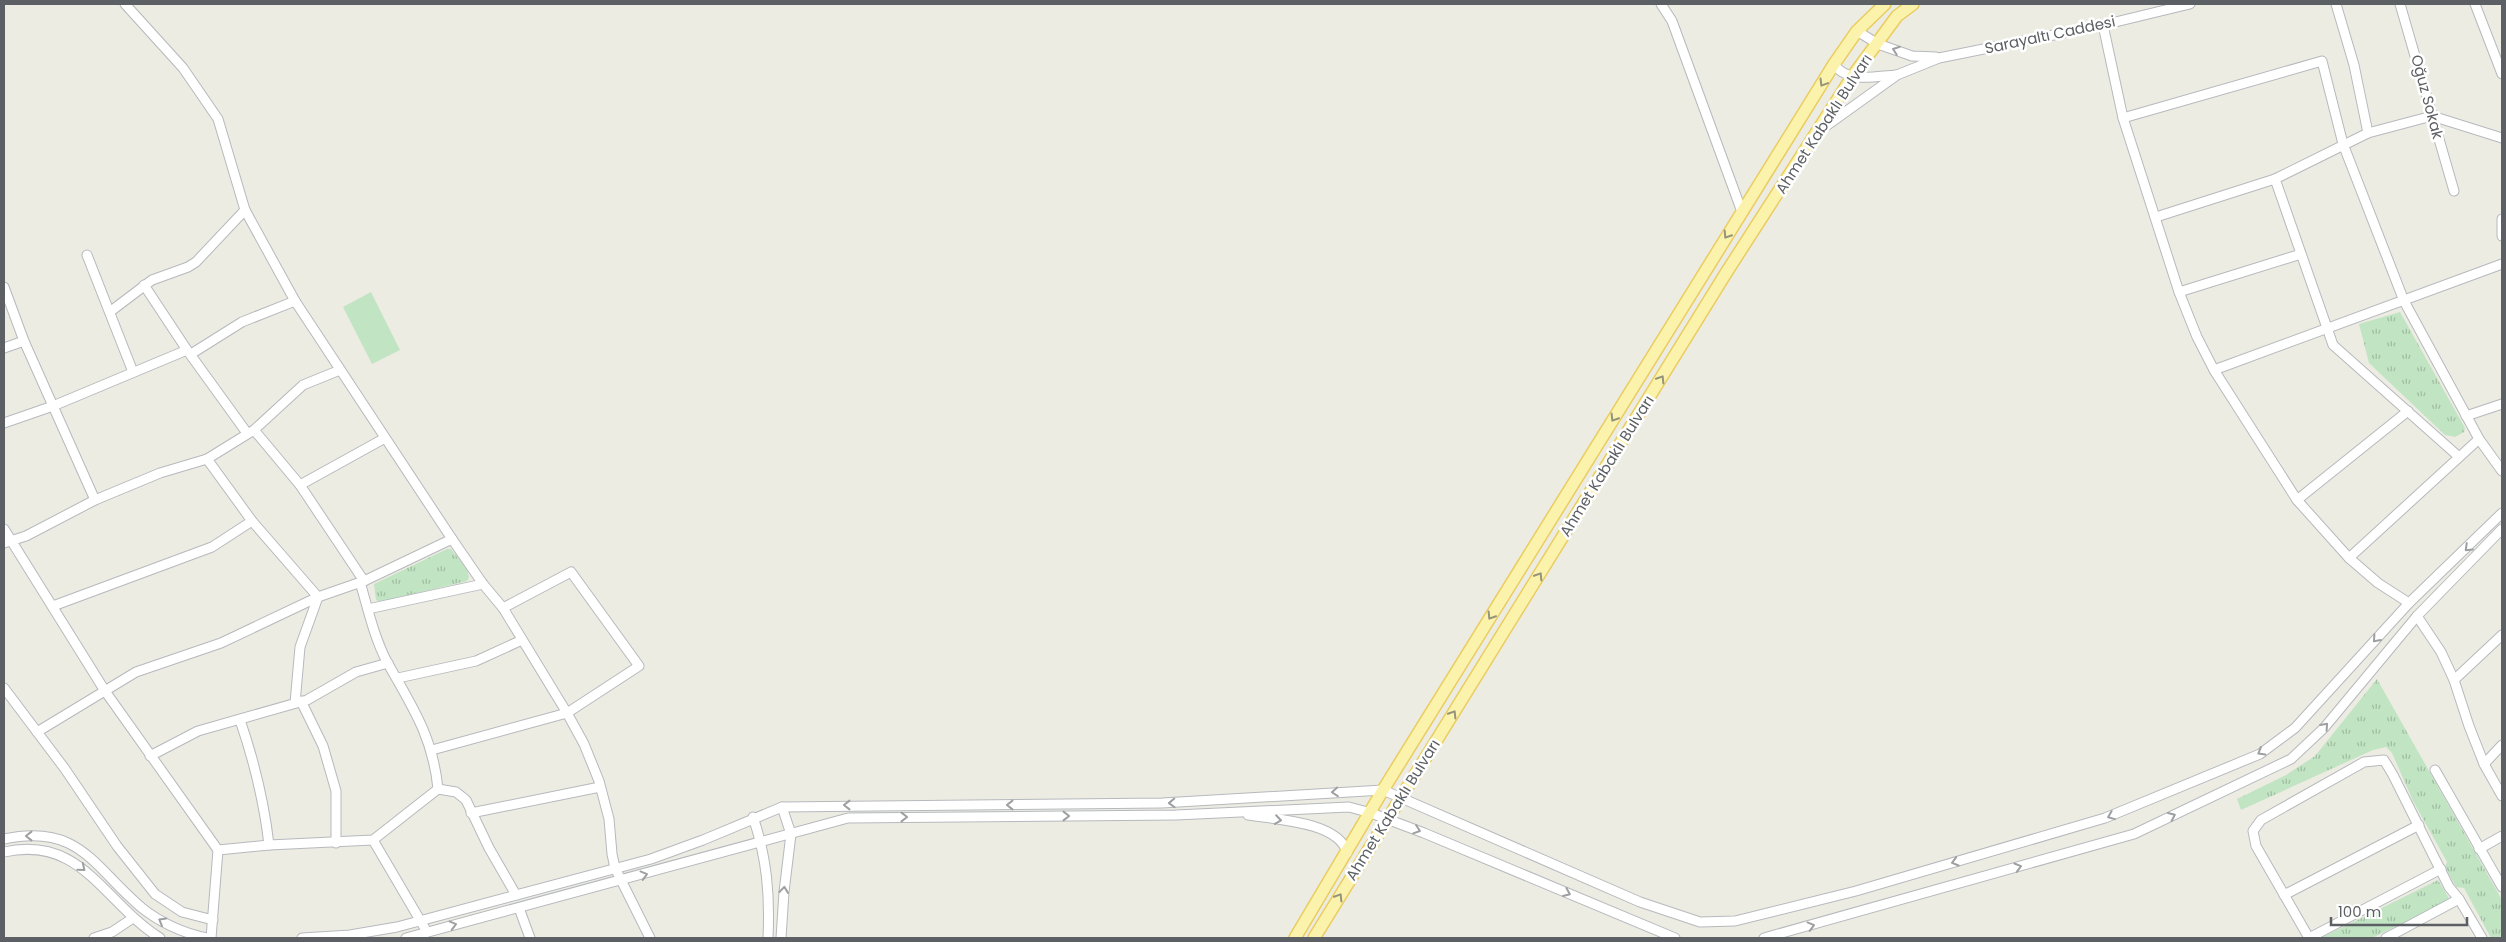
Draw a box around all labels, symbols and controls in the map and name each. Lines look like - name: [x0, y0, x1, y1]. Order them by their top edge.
- street label: Sarayaltı Caddesi: [1983, 10, 2117, 59]
- one-way arrow: [1892, 46, 1901, 56]
- street label: Ahmet Kabaklı Bulvarı: [1770, 50, 1877, 198]
- street label: Oğuz Sokak: [2406, 52, 2449, 142]
- one-way arrow: [1819, 77, 1829, 86]
- one-way arrow: [1724, 230, 1733, 239]
- one-way arrow: [1655, 375, 1664, 384]
- street label: Ahmet Kabaklı Bulvarı: [1555, 391, 1659, 540]
- one-way arrow: [1610, 413, 1620, 422]
- one-way arrow: [2465, 542, 2474, 551]
- one-way arrow: [1532, 573, 1542, 582]
- one-way arrow: [1488, 610, 1498, 619]
- one-way arrow: [2373, 634, 2382, 643]
- one-way arrow: [1446, 711, 1456, 720]
- one-way arrow: [2320, 722, 2329, 731]
- street label: Ahmet Kabaklı Bulvarı: [1341, 735, 1445, 884]
- one-way arrow: [2257, 746, 2266, 756]
- one-way arrow: [1330, 786, 1338, 797]
- one-way arrow: [1168, 797, 1176, 808]
- one-way arrow: [1006, 799, 1014, 810]
- one-way arrow: [843, 800, 851, 810]
- one-way arrow: [2107, 810, 2116, 820]
- one-way arrow: [1062, 811, 1070, 821]
- one-way arrow: [900, 812, 908, 822]
- one-way arrow: [2167, 812, 2176, 822]
- one-way arrow: [1274, 814, 1283, 824]
- one-way arrow: [1412, 824, 1420, 834]
- one-way arrow: [25, 831, 33, 841]
- one-way arrow: [1952, 856, 1960, 866]
- one-way arrow: [77, 863, 86, 872]
- one-way arrow: [2013, 863, 2022, 873]
- one-way arrow: [640, 870, 648, 880]
- one-way arrow: [778, 885, 789, 893]
- one-way arrow: [1562, 886, 1571, 897]
- one-way arrow: [1333, 893, 1343, 902]
- scale bar: [2331, 894, 2467, 926]
- text: 100 m: [2338, 901, 2381, 922]
- one-way arrow: [158, 917, 167, 927]
- one-way arrow: [449, 921, 457, 931]
- one-way arrow: [1807, 921, 1815, 931]

